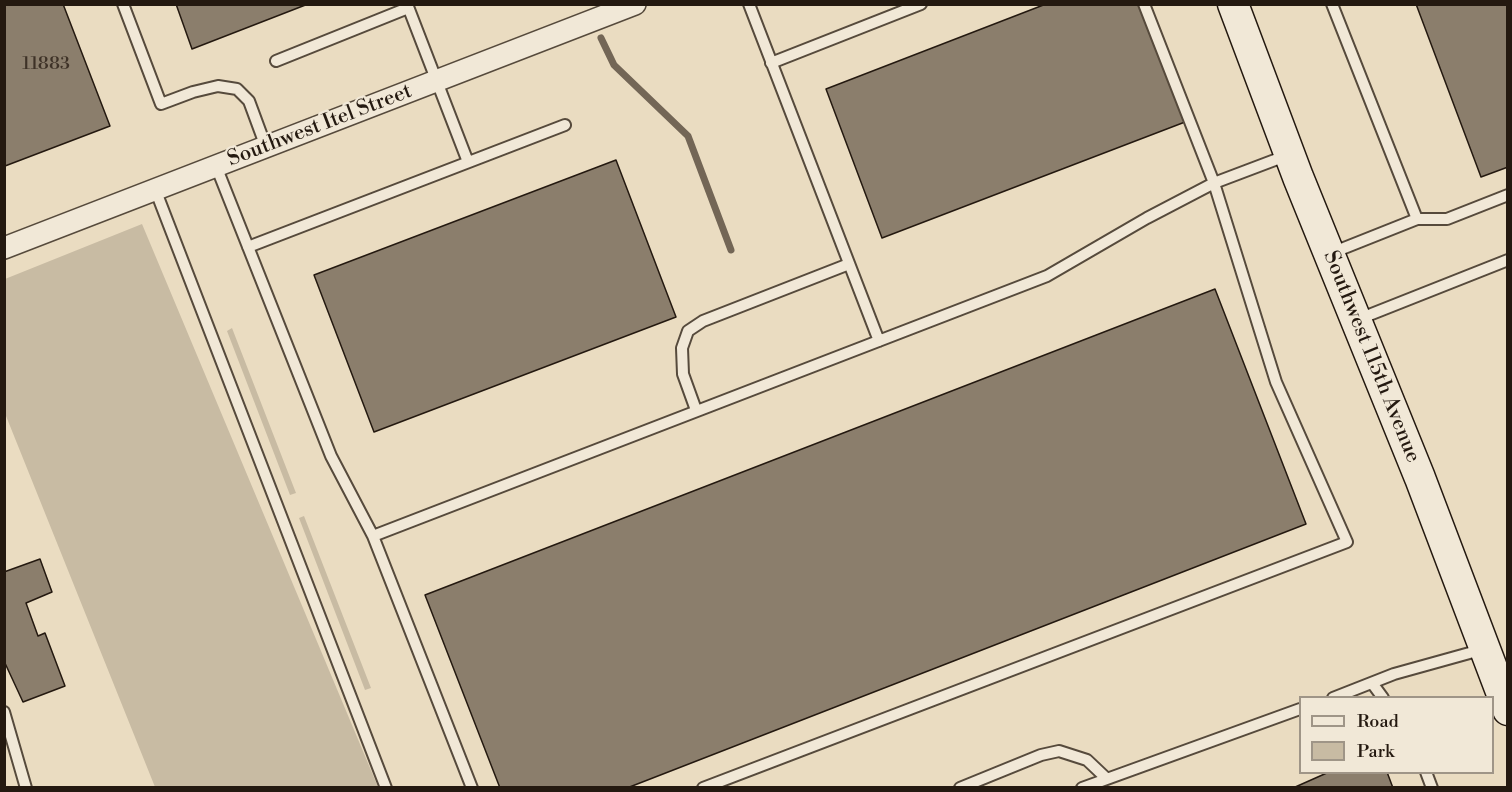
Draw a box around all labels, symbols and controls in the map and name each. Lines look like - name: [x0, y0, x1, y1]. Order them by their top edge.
- house number: 11883: [22, 54, 70, 76]
- street label: Southwest Itel Street: [224, 79, 416, 173]
- street label: Southwest 115th Avenue: [1317, 247, 1425, 467]
- legend: [1299, 696, 1494, 774]
- text: Road: [1357, 710, 1399, 733]
- text: Park: [1357, 740, 1394, 763]

